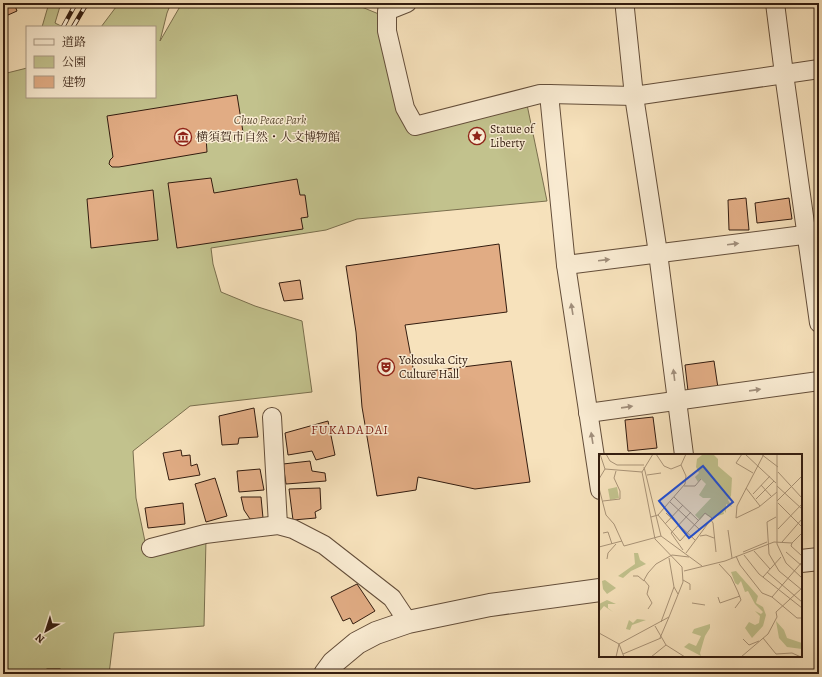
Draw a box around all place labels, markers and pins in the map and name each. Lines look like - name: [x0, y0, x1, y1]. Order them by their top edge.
- place label: Statue of Liberty: [490, 121, 536, 151]
- place icon: Statue of Liberty: [467, 126, 487, 146]
- museum icon: 横須賀市自然・人文博物館: [173, 127, 193, 147]
- place label: 横須賀市自然・人文博物館: [196, 129, 340, 145]
- place label: Yokosuka City Culture Hall: [398, 352, 468, 382]
- theatre icon: Yokosuka City Culture Hall: [376, 357, 396, 377]

